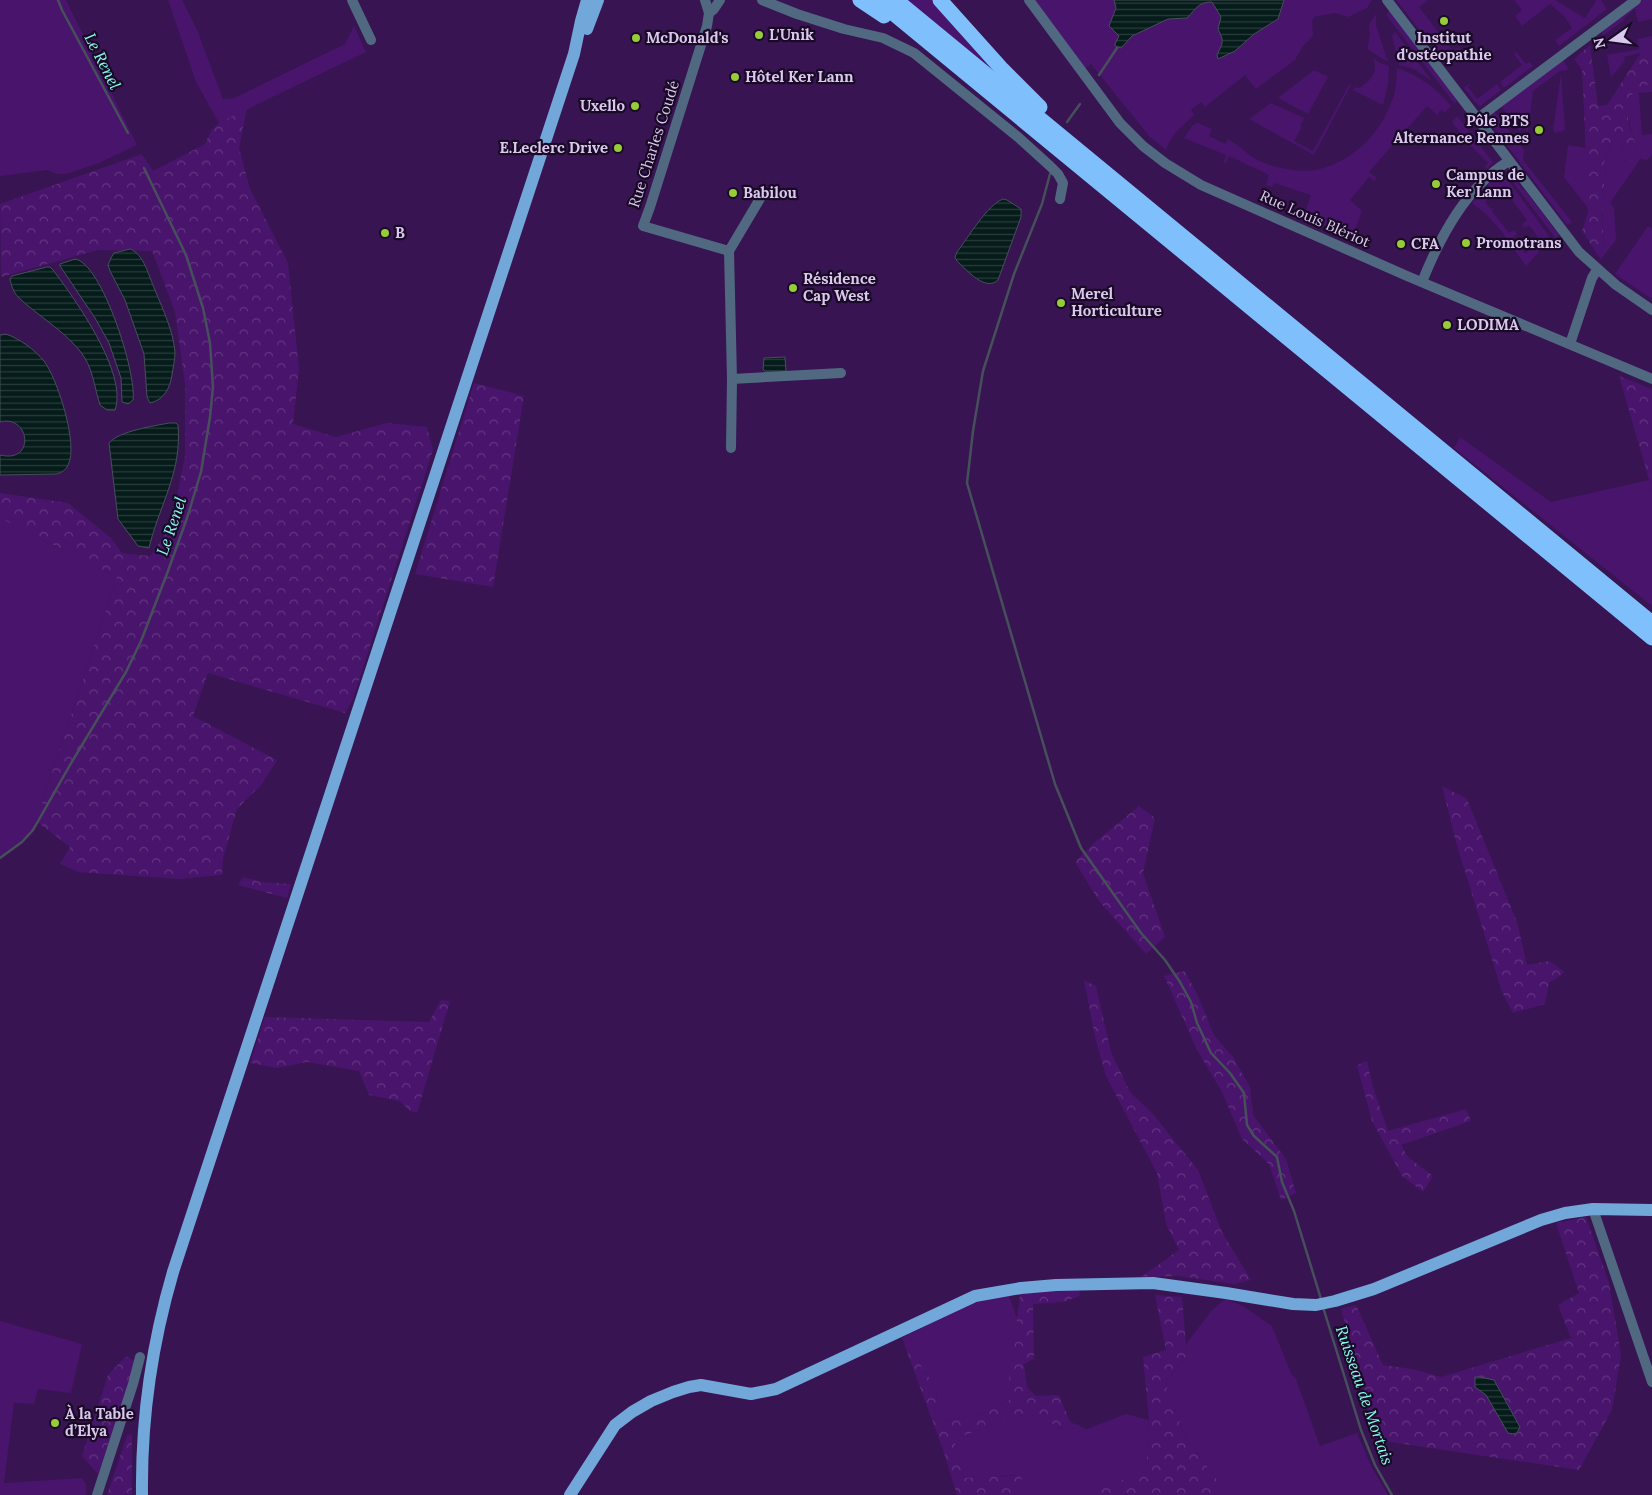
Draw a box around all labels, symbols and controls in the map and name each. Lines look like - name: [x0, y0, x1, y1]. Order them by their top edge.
- marker: Institut d'ostéopathie: [1438, 15, 1450, 27]
- north arrow: [1587, 15, 1637, 65]
- place label: L'Unik: [769, 25, 814, 44]
- place label: McDonald's: [646, 28, 729, 47]
- place label: Institut d'ostéopathie: [1396, 28, 1492, 64]
- water label: Le Renel: [80, 29, 126, 93]
- marker: L'Unik: [753, 29, 765, 41]
- marker: McDonald's: [630, 32, 642, 44]
- text: N: [1589, 36, 1609, 51]
- place label: Hôtel Ker Lann: [745, 67, 854, 86]
- marker: Hôtel Ker Lann: [729, 71, 741, 83]
- street label: Rue Charles Coudé: [624, 78, 683, 210]
- place label: Uxello: [580, 96, 626, 115]
- marker: Uxello: [629, 100, 641, 112]
- place label: Pôle BTS Alternance Rennes: [1393, 111, 1529, 147]
- marker: Pôle BTS Alternance Rennes: [1533, 124, 1545, 136]
- place label: E.Leclerc Drive: [499, 138, 608, 157]
- marker: E.Leclerc Drive: [612, 142, 624, 154]
- place label: Campus de Ker Lann: [1446, 165, 1524, 201]
- marker: Campus de Ker Lann: [1430, 178, 1442, 190]
- place label: Babilou: [743, 183, 797, 202]
- street label: Rue Louis Blériot: [1257, 186, 1373, 251]
- marker: Babilou: [727, 187, 739, 199]
- place label: B: [395, 223, 405, 242]
- marker: B: [379, 227, 391, 239]
- place label: Promotrans: [1476, 233, 1561, 252]
- place label: CFA: [1411, 234, 1439, 253]
- marker: Promotrans: [1460, 237, 1472, 249]
- marker: CFA: [1395, 238, 1407, 250]
- place label: Résidence Cap West: [803, 269, 876, 305]
- marker: Résidence Cap West: [787, 282, 799, 294]
- place label: Merel Horticulture: [1071, 284, 1162, 320]
- marker: Merel Horticulture: [1055, 297, 1067, 309]
- place label: LODIMA: [1457, 315, 1519, 334]
- marker: LODIMA: [1441, 319, 1453, 331]
- water label: Le Renel: [152, 494, 190, 558]
- water label: Ruisseau de Mortais: [1332, 1323, 1398, 1467]
- place label: À la Table d’Elya: [65, 1404, 134, 1440]
- marker: À la Table d’Elya: [49, 1417, 61, 1429]

